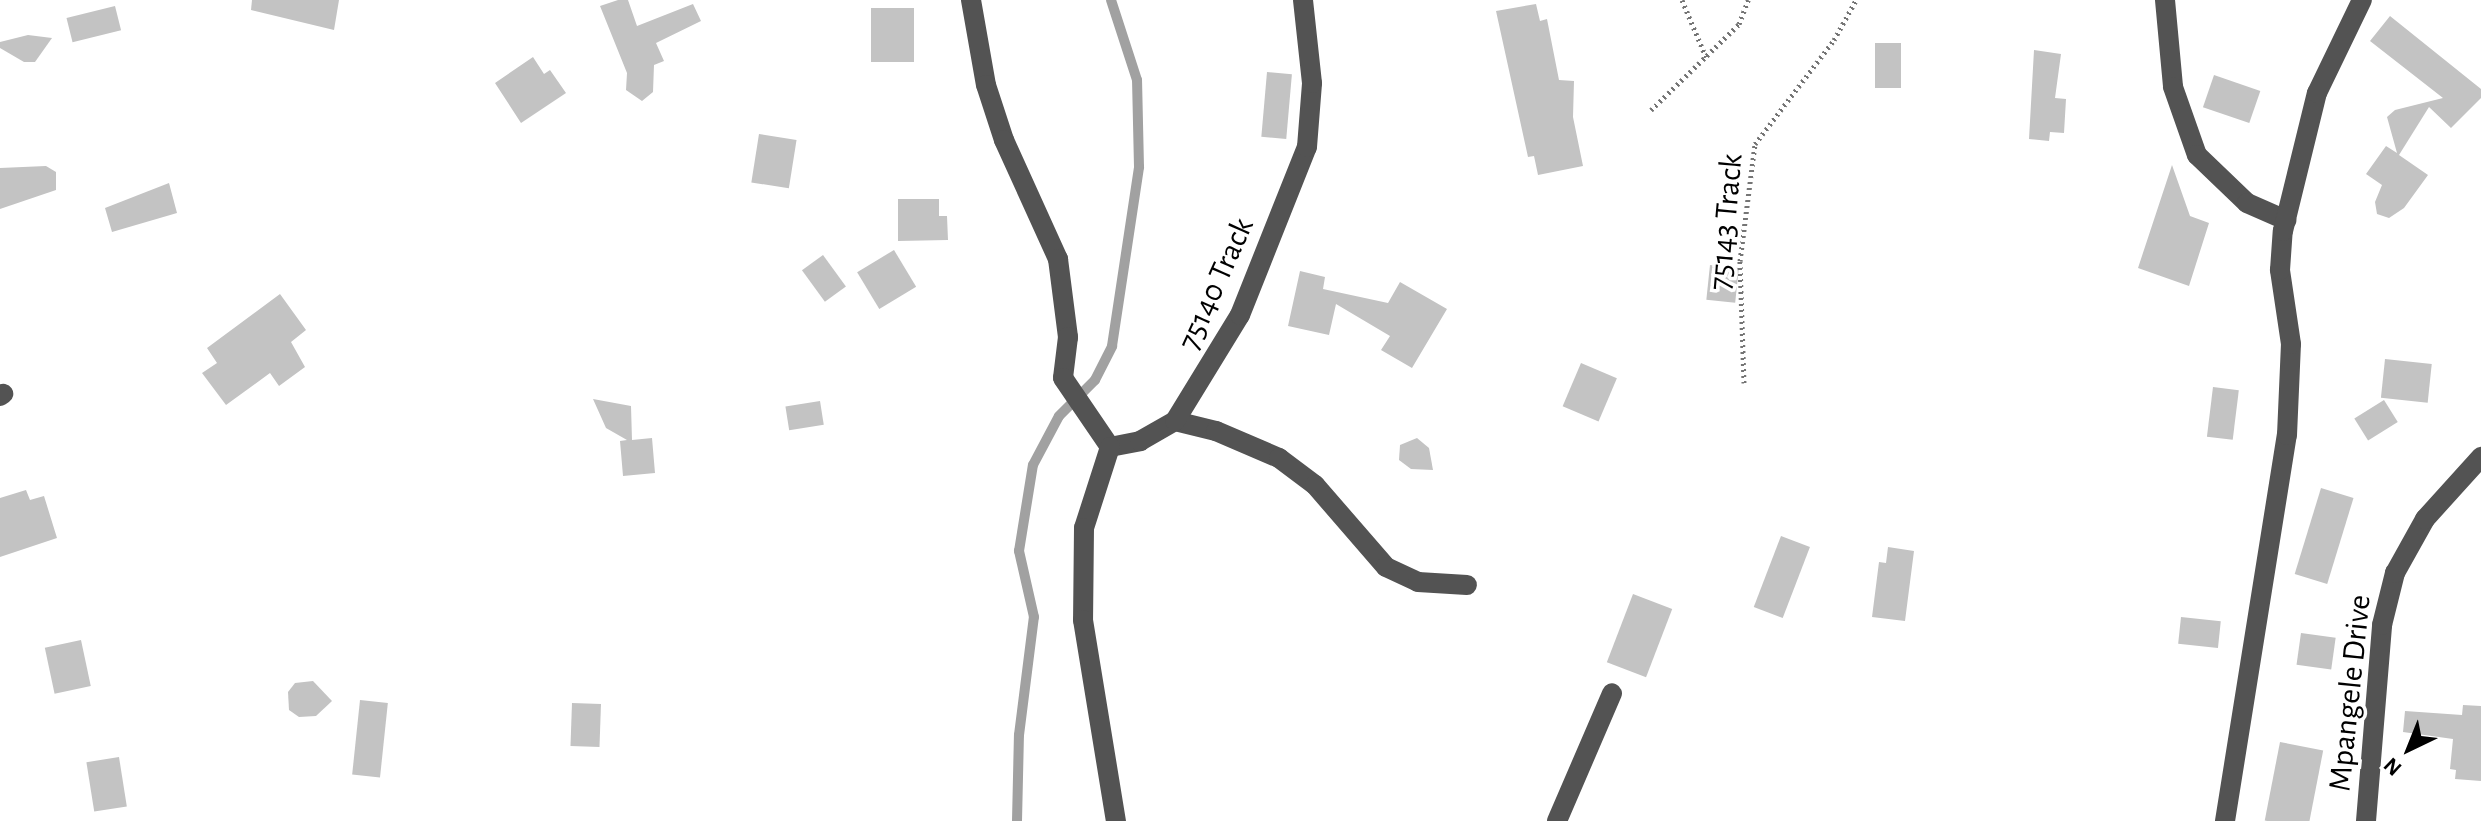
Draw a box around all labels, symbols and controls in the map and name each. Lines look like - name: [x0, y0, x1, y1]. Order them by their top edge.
- street label: 75143 Track: [1701, 152, 1751, 292]
- street label: 75140 Track: [1170, 212, 1262, 356]
- street label: Mpangele Drive: [2321, 593, 2379, 793]
- north arrow: [2369, 709, 2449, 789]
- text: N: [2380, 753, 2406, 780]

